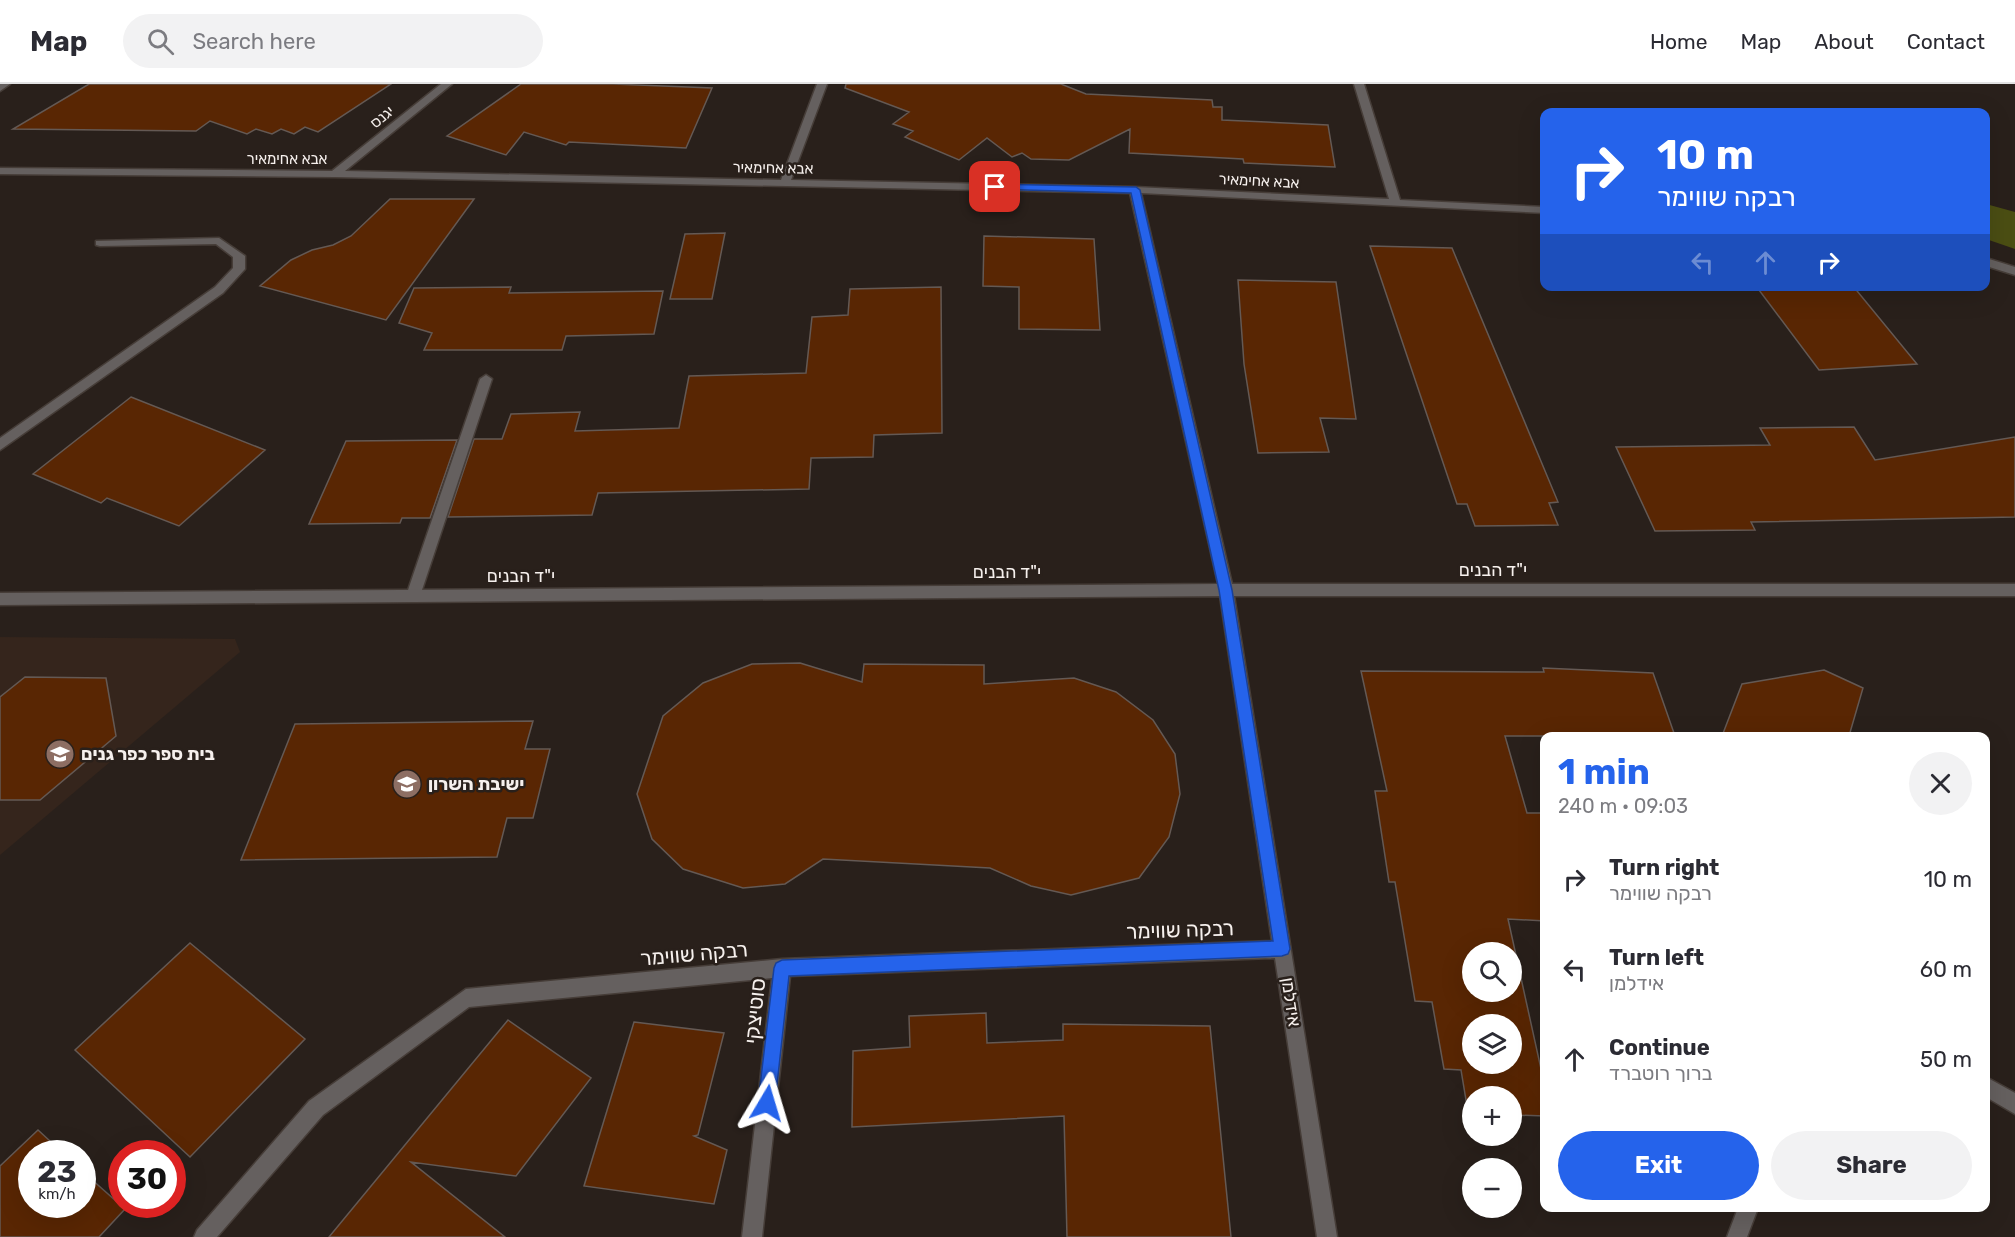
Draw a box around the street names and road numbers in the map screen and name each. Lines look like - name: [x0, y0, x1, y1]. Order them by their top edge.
- street label: יגנס: [366, 102, 398, 132]
- street label: אבא אחימאיר: [247, 150, 328, 168]
- street label: אבא אחימאיר: [732, 158, 814, 178]
- street label: אבא אחימאיר: [1218, 170, 1300, 192]
- street label: י"ד הבנים: [1459, 559, 1527, 581]
- street label: י"ד הבנים: [973, 561, 1041, 583]
- street label: י"ד הבנים: [487, 565, 555, 587]
- street label: רבקה שווימר: [1126, 915, 1234, 944]
- street label: רבקה שווימר: [639, 936, 749, 971]
- street label: אידלמן: [1276, 976, 1306, 1028]
- street label: סוטיצקי: [739, 977, 770, 1045]

